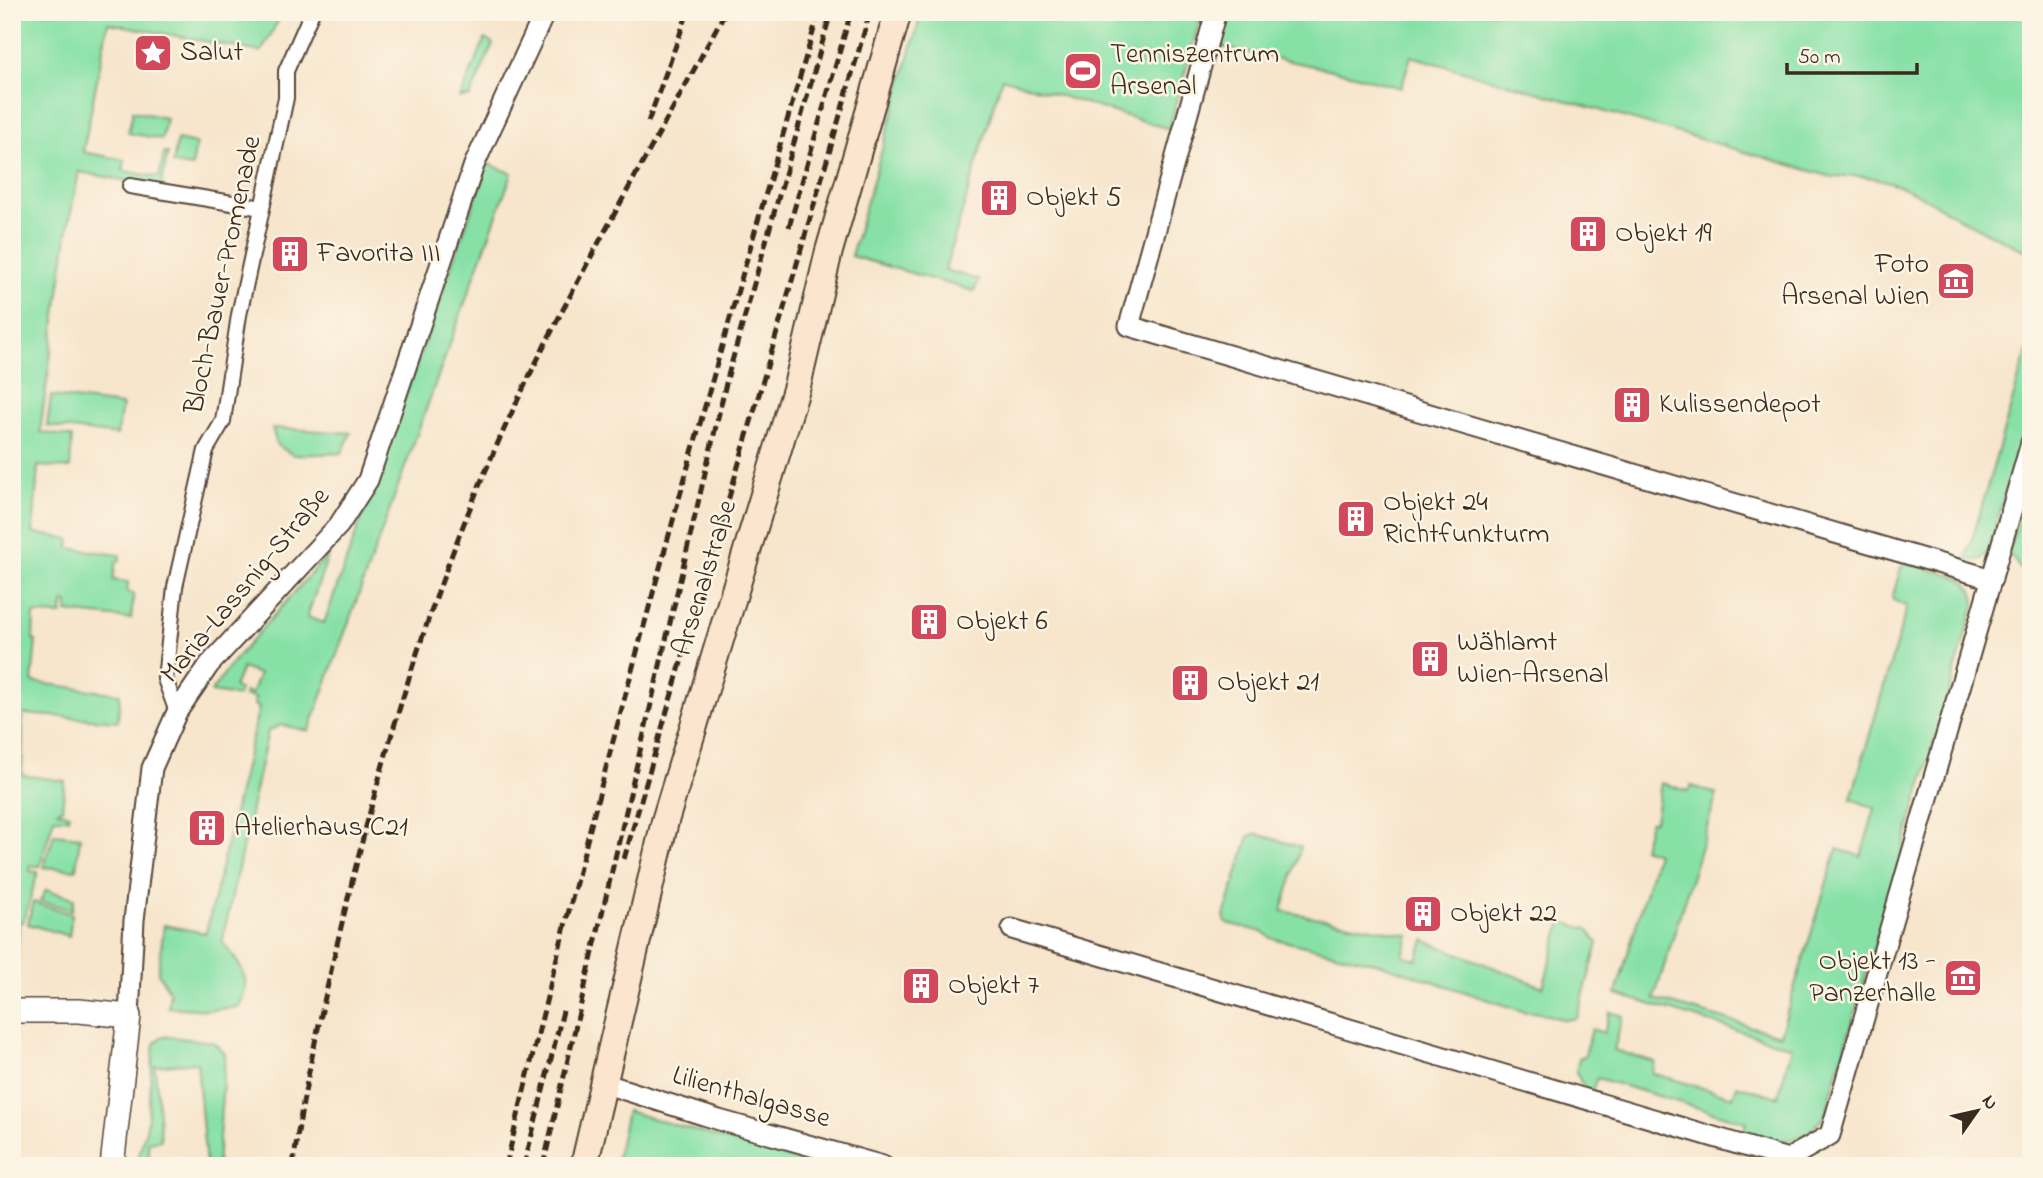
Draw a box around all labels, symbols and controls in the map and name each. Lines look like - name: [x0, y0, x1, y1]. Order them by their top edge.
- place icon: Salut: [132, 32, 174, 74]
- scale bar: [1787, 32, 1917, 76]
- place label: Salut: [180, 33, 243, 74]
- place label: Tenniszentrum Arsenal: [1110, 35, 1279, 108]
- text: 50 m: [1798, 43, 1841, 73]
- sports icon: Tenniszentrum Arsenal: [1062, 50, 1104, 92]
- street label: Bloch-Bauer-Promenade: [174, 132, 274, 419]
- building icon: Objekt 5: [978, 177, 1020, 219]
- place label: Objekt 5: [1026, 178, 1121, 219]
- building icon: Objekt 19: [1567, 213, 1609, 255]
- place label: Objekt 19: [1615, 214, 1712, 255]
- building icon: Favorita III: [269, 233, 311, 275]
- place label: Favorita III: [316, 234, 441, 275]
- place label: Foto Arsenal Wien: [1781, 245, 1929, 318]
- museum icon: Foto Arsenal Wien: [1935, 260, 1977, 302]
- building icon: Kulissendepot: [1611, 384, 1653, 426]
- place label: Kulissendepot: [1659, 385, 1821, 426]
- street label: Maria-Lassnig-Straße: [151, 478, 341, 693]
- place label: Objekt 24 Richtfunkturm: [1383, 483, 1549, 556]
- street label: Arsenalstraße: [663, 495, 749, 661]
- building icon: Objekt 24 Richtfunkturm: [1335, 498, 1377, 540]
- building icon: Objekt 6: [908, 601, 950, 643]
- place label: Objekt 6: [956, 602, 1048, 643]
- place label: Wählamt Wien-Arsenal: [1457, 623, 1608, 696]
- building icon: Wählamt Wien-Arsenal: [1409, 638, 1451, 680]
- building icon: Objekt 21: [1169, 662, 1211, 704]
- place label: Objekt 21: [1217, 663, 1319, 704]
- building icon: Atelierhaus C21: [186, 807, 228, 849]
- place label: Atelierhaus C21: [234, 808, 408, 849]
- building icon: Objekt 22: [1402, 893, 1444, 935]
- place label: Objekt 22: [1450, 894, 1557, 935]
- place label: Objekt 13 - Panzerhalle: [1809, 942, 1936, 1015]
- museum icon: Objekt 13 - Panzerhalle: [1942, 957, 1984, 999]
- building icon: Objekt 7: [900, 965, 942, 1007]
- place label: Objekt 7: [948, 966, 1039, 1007]
- street label: Lilienthalgasse: [667, 1056, 835, 1140]
- north arrow: [1941, 1076, 2011, 1146]
- text: N: [1974, 1090, 2004, 1116]

